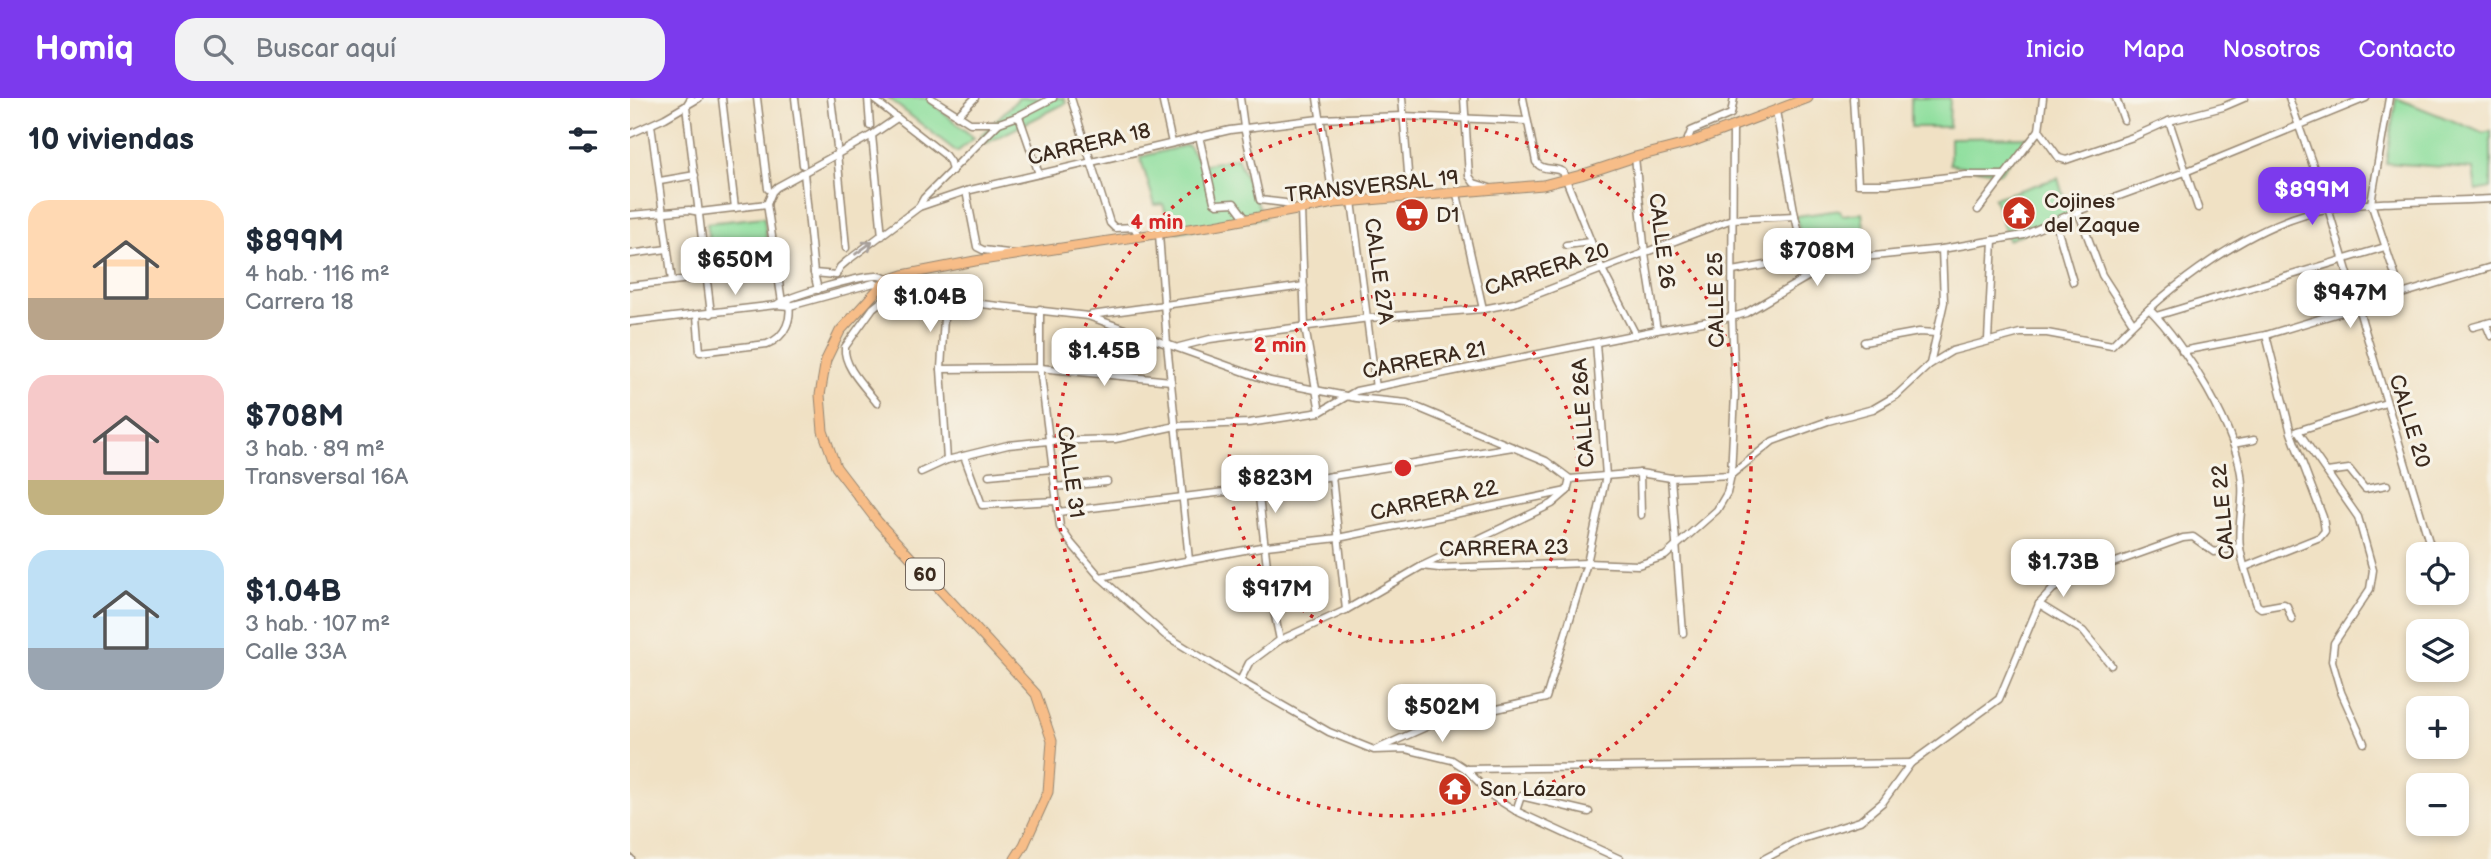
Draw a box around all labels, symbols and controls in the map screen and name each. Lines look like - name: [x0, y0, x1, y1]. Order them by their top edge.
- search box: [175, 18, 665, 81]
- text: Homiq: [35, 29, 133, 69]
- icon: search: [199, 30, 237, 68]
- text: Buscar aquí: [255, 34, 396, 65]
- text: Inicio: [2026, 35, 2085, 64]
- text: Mapa: [2123, 35, 2185, 64]
- text: Nosotros: [2223, 35, 2320, 64]
- text: Contacto: [2358, 35, 2456, 64]
- street label: CARRERA 18: [1025, 118, 1153, 171]
- icon: filters: [564, 121, 602, 159]
- text: 10 viviendas: [28, 122, 194, 158]
- street label: TRANSVERSAL 19: [1284, 165, 1460, 208]
- pin: $899M: [2263, 167, 2361, 227]
- text: $899M: [2274, 176, 2350, 204]
- place label: Cojines del Zaque: [2044, 189, 2140, 238]
- street label: CALLE 26: [1643, 192, 1680, 291]
- temple icon: Cojines del Zaque: [2000, 194, 2038, 232]
- supermarket icon: D1: [1393, 196, 1431, 234]
- place label: D1: [1436, 203, 1459, 228]
- text: 4 min: [1131, 210, 1183, 235]
- street label: CALLE 27A: [1359, 216, 1398, 326]
- text: $899M: [245, 224, 344, 260]
- icon: home: [84, 228, 168, 312]
- pin: $708M: [1768, 228, 1866, 288]
- text: $708M: [1779, 237, 1855, 265]
- pin: $650M: [686, 238, 784, 297]
- street label: CARRERA 20: [1482, 238, 1613, 301]
- one-way arrow: [855, 241, 873, 256]
- text: $650M: [697, 246, 773, 274]
- street label: CALLE 25: [1703, 252, 1730, 348]
- text: 4 hab. · 116 m²: [245, 260, 390, 288]
- pin: $947M: [2301, 271, 2399, 330]
- pin: $1.04B: [873, 274, 987, 334]
- text: $947M: [2313, 279, 2387, 307]
- text: $1.04B: [893, 283, 967, 311]
- text: Carrera 18: [245, 288, 354, 316]
- pin: $1.45B: [1047, 328, 1161, 388]
- text: 2 min: [1253, 333, 1307, 358]
- street label: CARRERA 21: [1360, 336, 1488, 385]
- text: $1.45B: [1068, 337, 1140, 365]
- street label: CALLE 26A: [1567, 357, 1600, 468]
- street label: CALLE 20: [2384, 372, 2436, 471]
- text: $708M: [245, 399, 344, 435]
- icon: home: [84, 403, 168, 487]
- street label: CALLE 31: [1052, 425, 1089, 520]
- text: 3 hab. · 89 m²: [245, 435, 385, 463]
- pin: $823M: [1226, 456, 1324, 515]
- centre of rings: [1391, 456, 1415, 480]
- street label: CALLE 22: [2207, 462, 2240, 561]
- text: Transversal 16A: [245, 463, 408, 491]
- text: $823M: [1237, 464, 1313, 492]
- street label: CARRERA 22: [1368, 475, 1501, 526]
- street label: CARRERA 23: [1439, 535, 1569, 562]
- pin: $1.73B: [2006, 540, 2120, 599]
- map controls: [2406, 542, 2469, 836]
- button: locate: [2406, 542, 2469, 605]
- text: $1.73B: [2027, 548, 2099, 576]
- road number: 60: [906, 559, 944, 589]
- pin: $917M: [1228, 566, 1326, 626]
- text: $1.04B: [245, 574, 342, 610]
- text: $917M: [1242, 575, 1312, 603]
- icon: home: [84, 578, 168, 662]
- text: 3 hab. · 107 m²: [245, 610, 390, 638]
- button: layers: [2406, 619, 2469, 682]
- text: Calle 33A: [245, 638, 347, 666]
- pin: $502M: [1393, 684, 1491, 744]
- text: $502M: [1404, 693, 1480, 721]
- button: +: [2406, 696, 2469, 759]
- temple icon: San Lázaro: [1436, 770, 1474, 808]
- button: −: [2406, 773, 2469, 836]
- place label: San Lázaro: [1480, 777, 1586, 802]

